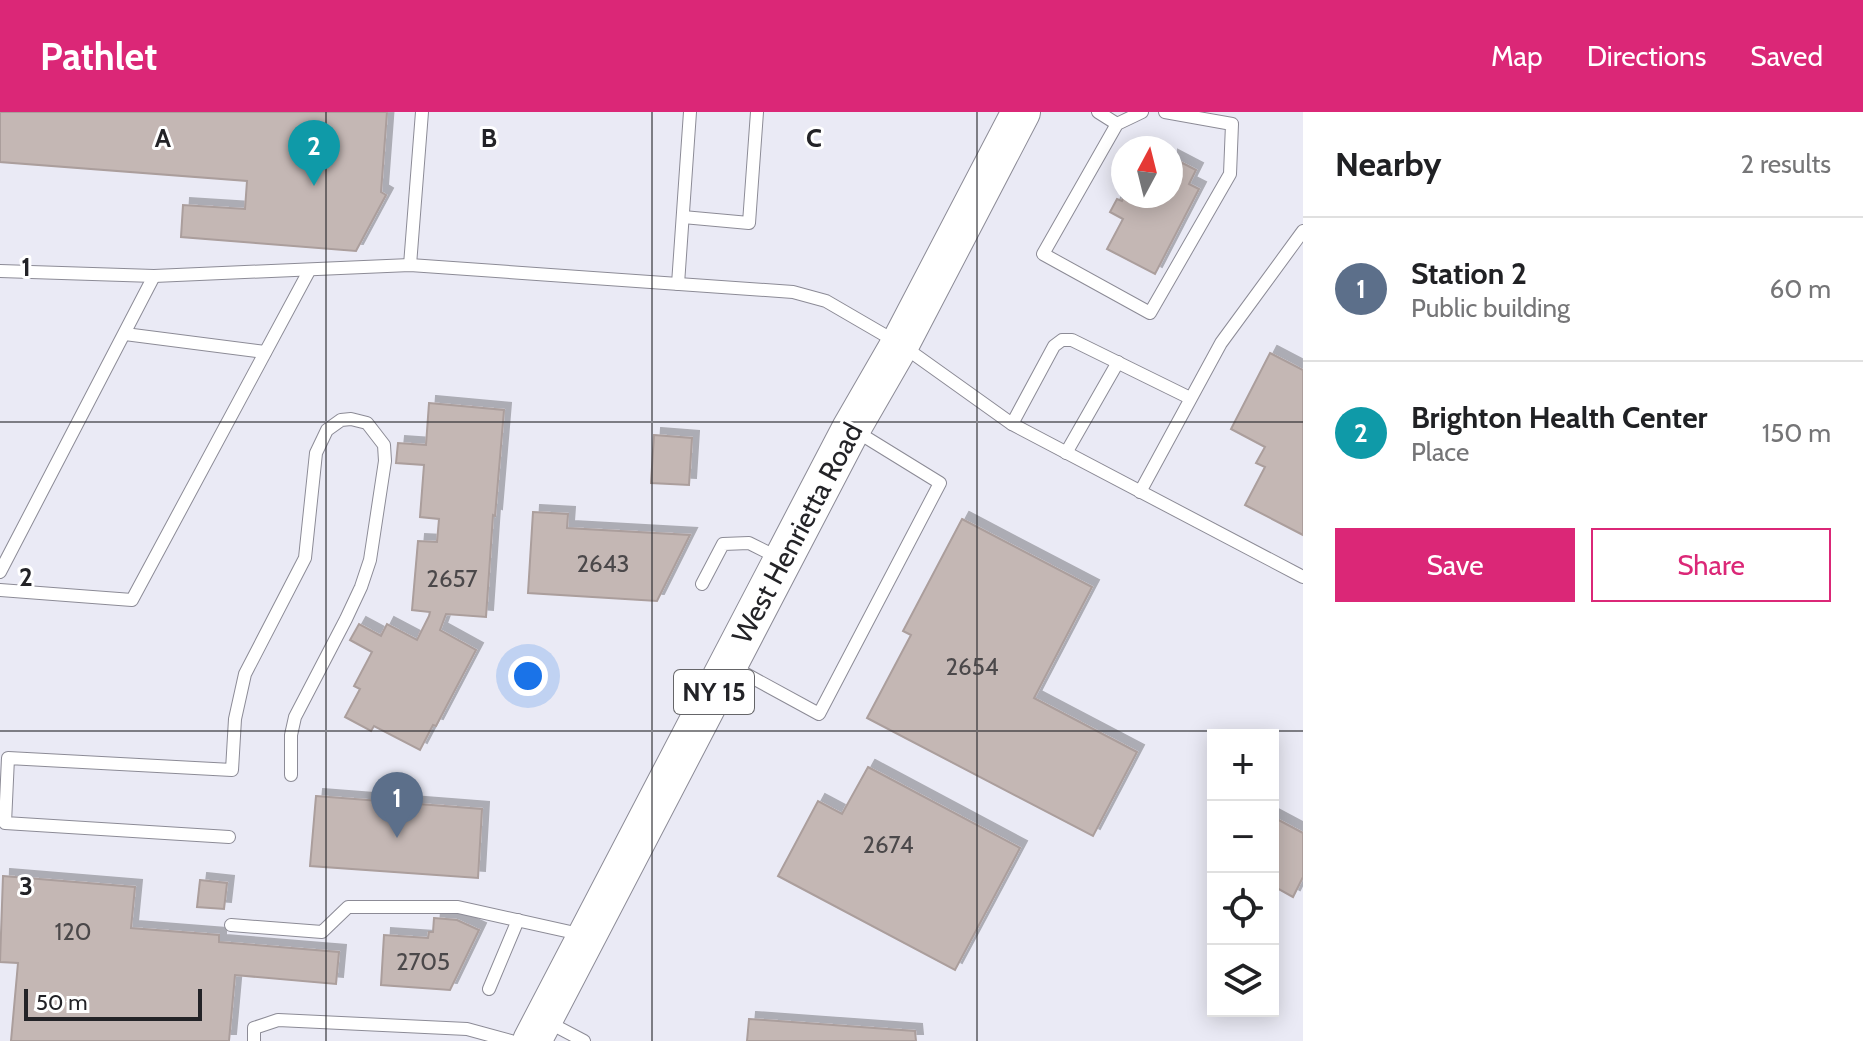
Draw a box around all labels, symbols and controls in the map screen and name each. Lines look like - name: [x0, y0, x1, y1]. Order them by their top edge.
- text: Pathlet: [40, 33, 157, 80]
- text: Map: [1491, 39, 1543, 73]
- text: Directions: [1587, 39, 1706, 73]
- text: Saved: [1750, 39, 1823, 73]
- pin: 2: [288, 120, 340, 186]
- text: A: [155, 122, 172, 154]
- text: B: [481, 122, 497, 154]
- text: C: [806, 122, 822, 154]
- north arrow: [1111, 136, 1183, 208]
- text: Nearby: [1335, 143, 1442, 185]
- text: 2 results: [1740, 148, 1831, 180]
- text: 1: [21, 251, 31, 283]
- text: Station 2: [1411, 255, 1527, 292]
- text: 1: [1356, 273, 1366, 305]
- text: 60 m: [1769, 273, 1831, 305]
- text: Public building: [1411, 292, 1570, 324]
- text: Brighton Health Center: [1411, 399, 1708, 436]
- street label: West Henrietta Road: [725, 417, 869, 649]
- text: 2: [1354, 417, 1368, 449]
- text: 150 m: [1762, 417, 1831, 449]
- text: Place: [1411, 436, 1469, 468]
- button: Save: [1335, 528, 1575, 602]
- button: Share: [1591, 528, 1831, 602]
- house number: 2643: [576, 549, 630, 578]
- text: 2: [19, 561, 33, 593]
- house number: 2657: [426, 564, 478, 593]
- house number: 2654: [945, 652, 999, 681]
- your location: [508, 656, 548, 696]
- road number: NY 15: [674, 670, 754, 714]
- map controls: [1207, 729, 1279, 1017]
- button: +: [1207, 729, 1279, 801]
- pin: 1: [371, 772, 423, 838]
- button: −: [1207, 801, 1279, 873]
- house number: 2674: [862, 830, 914, 859]
- text: 3: [19, 870, 33, 902]
- button: locate: [1207, 873, 1279, 945]
- house number: 120: [54, 917, 92, 946]
- button: layers: [1207, 945, 1279, 1017]
- house number: 2705: [396, 947, 450, 976]
- scale bar: [24, 985, 202, 1021]
- text: 50 m: [36, 989, 88, 1016]

